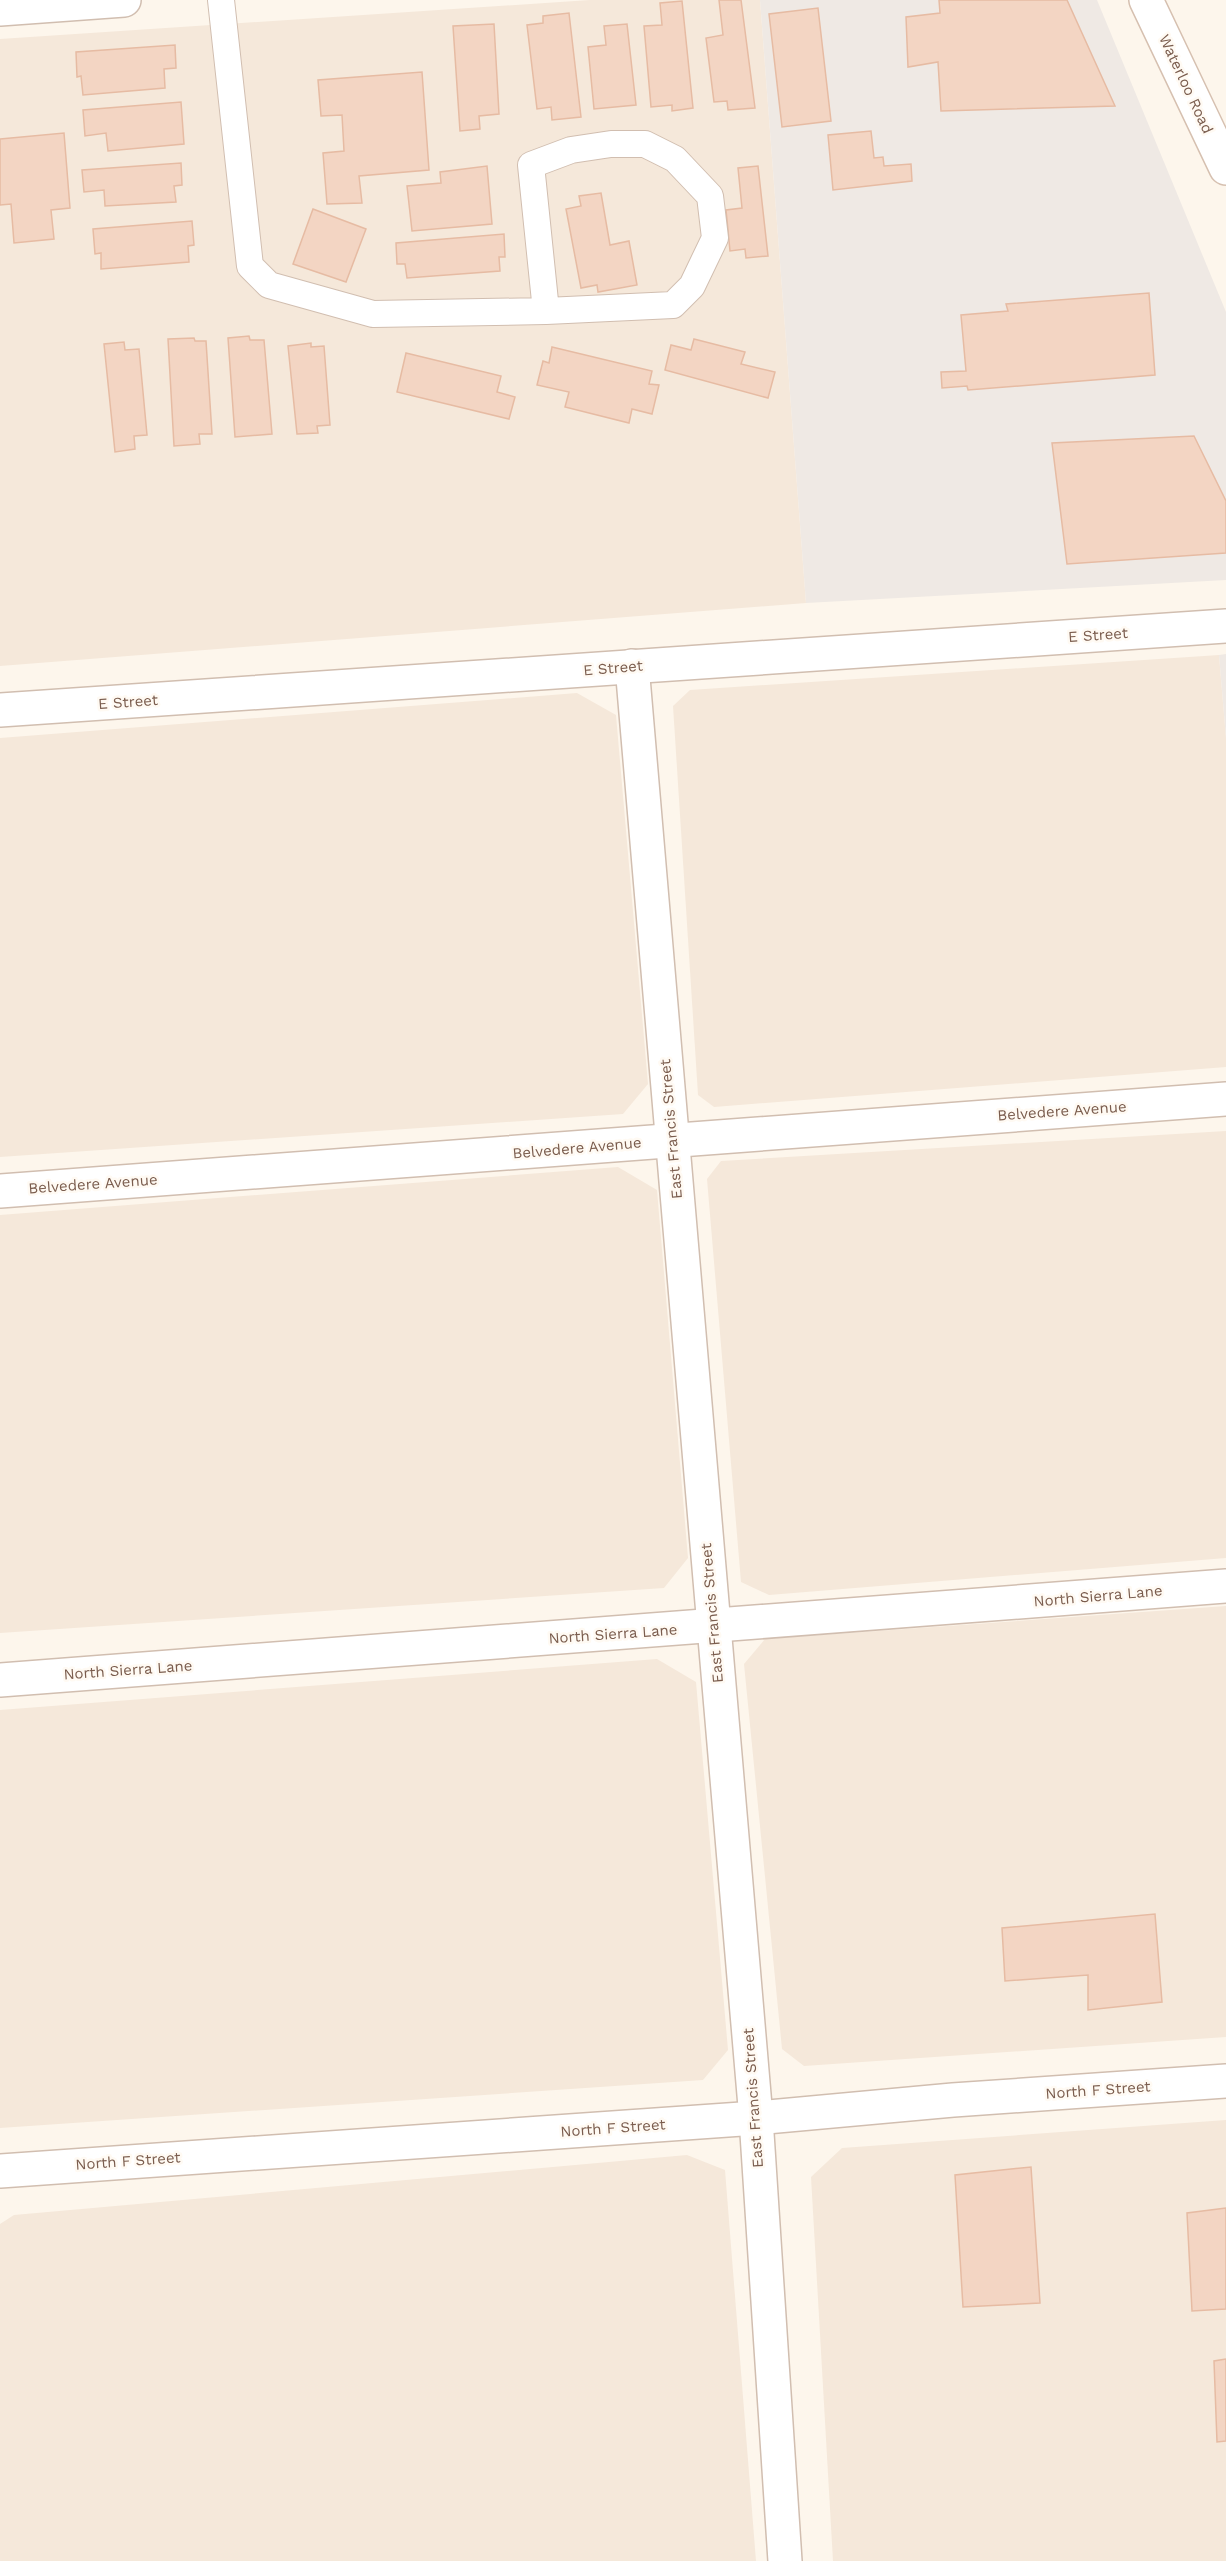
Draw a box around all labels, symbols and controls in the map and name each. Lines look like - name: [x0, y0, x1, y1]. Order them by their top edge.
- street label: Waterloo Road: [1155, 32, 1217, 136]
- street label: E Street: [1068, 624, 1129, 646]
- street label: E Street: [582, 656, 644, 680]
- street label: E Street: [98, 691, 159, 713]
- street label: East Francis Street: [656, 1058, 686, 1200]
- street label: Belvedere Avenue: [997, 1098, 1127, 1124]
- street label: Belvedere Avenue: [512, 1133, 642, 1163]
- street label: Belvedere Avenue: [28, 1171, 158, 1197]
- street label: East Francis Street: [697, 1542, 727, 1684]
- street label: North Sierra Lane: [1033, 1581, 1163, 1611]
- street label: North Sierra Lane: [548, 1621, 678, 1647]
- street label: North Sierra Lane: [63, 1657, 193, 1683]
- street label: East Francis Street: [739, 2027, 767, 2169]
- street label: North F Street: [1045, 2077, 1152, 2103]
- street label: North F Street: [560, 2115, 667, 2141]
- street label: North F Street: [75, 2148, 182, 2174]

